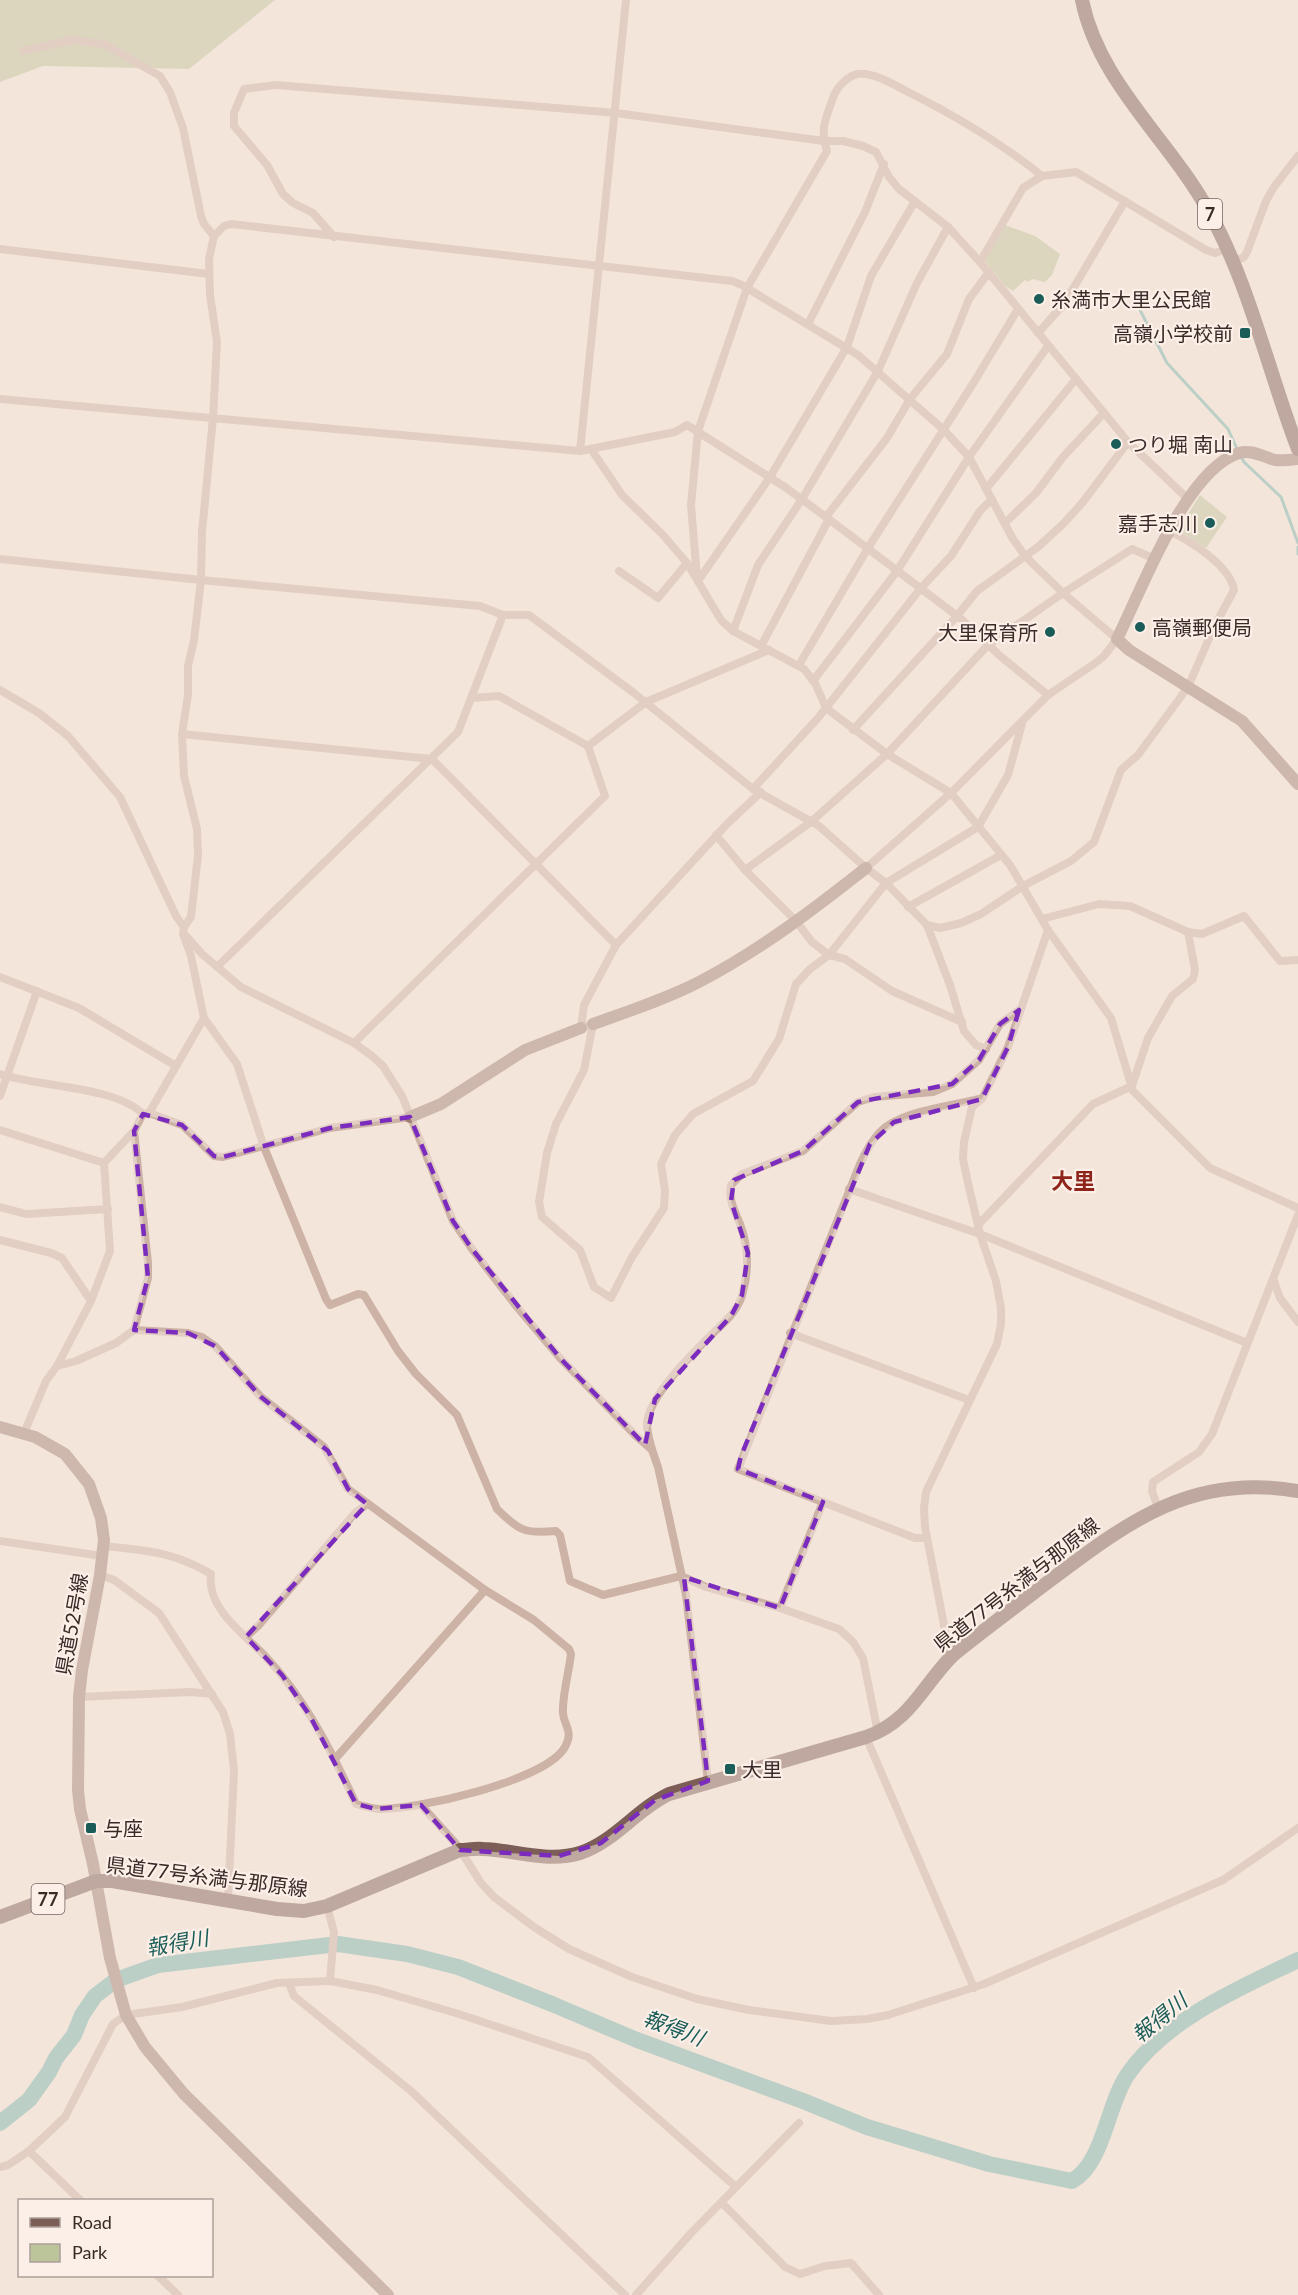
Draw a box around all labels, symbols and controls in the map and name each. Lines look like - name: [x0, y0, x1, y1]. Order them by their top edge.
- road number: 7: [1198, 199, 1222, 229]
- place label: 糸満市大里公民館: [1051, 287, 1211, 311]
- marker: 糸満市大里公民館: [1032, 292, 1046, 306]
- place label: 高嶺小学校前: [1113, 321, 1233, 345]
- marker: 高嶺小学校前: [1238, 326, 1252, 340]
- place label: つり堀 南山: [1128, 432, 1233, 456]
- marker: つり堀 南山: [1109, 437, 1123, 451]
- place label: 嘉手志川: [1118, 511, 1198, 535]
- marker: 嘉手志川: [1203, 516, 1217, 530]
- place label: 高嶺郵便局: [1152, 615, 1252, 639]
- place label: 大里保育所: [938, 620, 1038, 644]
- marker: 高嶺郵便局: [1133, 620, 1147, 634]
- marker: 大里保育所: [1043, 625, 1057, 639]
- district label: 大里: [1051, 1167, 1095, 1194]
- street label: 県道77号糸満与那原線: [929, 1512, 1103, 1656]
- street label: 県道52号線: [50, 1571, 92, 1677]
- place label: 大里: [742, 1757, 782, 1781]
- marker: 大里: [723, 1762, 737, 1776]
- place label: 与座: [103, 1816, 143, 1840]
- marker: 与座: [84, 1821, 98, 1835]
- street label: 県道77号糸満与那原線: [105, 1852, 309, 1900]
- road number: 77: [32, 1884, 64, 1914]
- water label: 報得川: [144, 1924, 212, 1960]
- water label: 報得川: [1127, 1986, 1193, 2047]
- water label: 報得川: [640, 2004, 710, 2051]
- legend: [18, 2199, 213, 2277]
- text: Road: [72, 2211, 112, 2233]
- text: Park: [72, 2241, 108, 2263]

